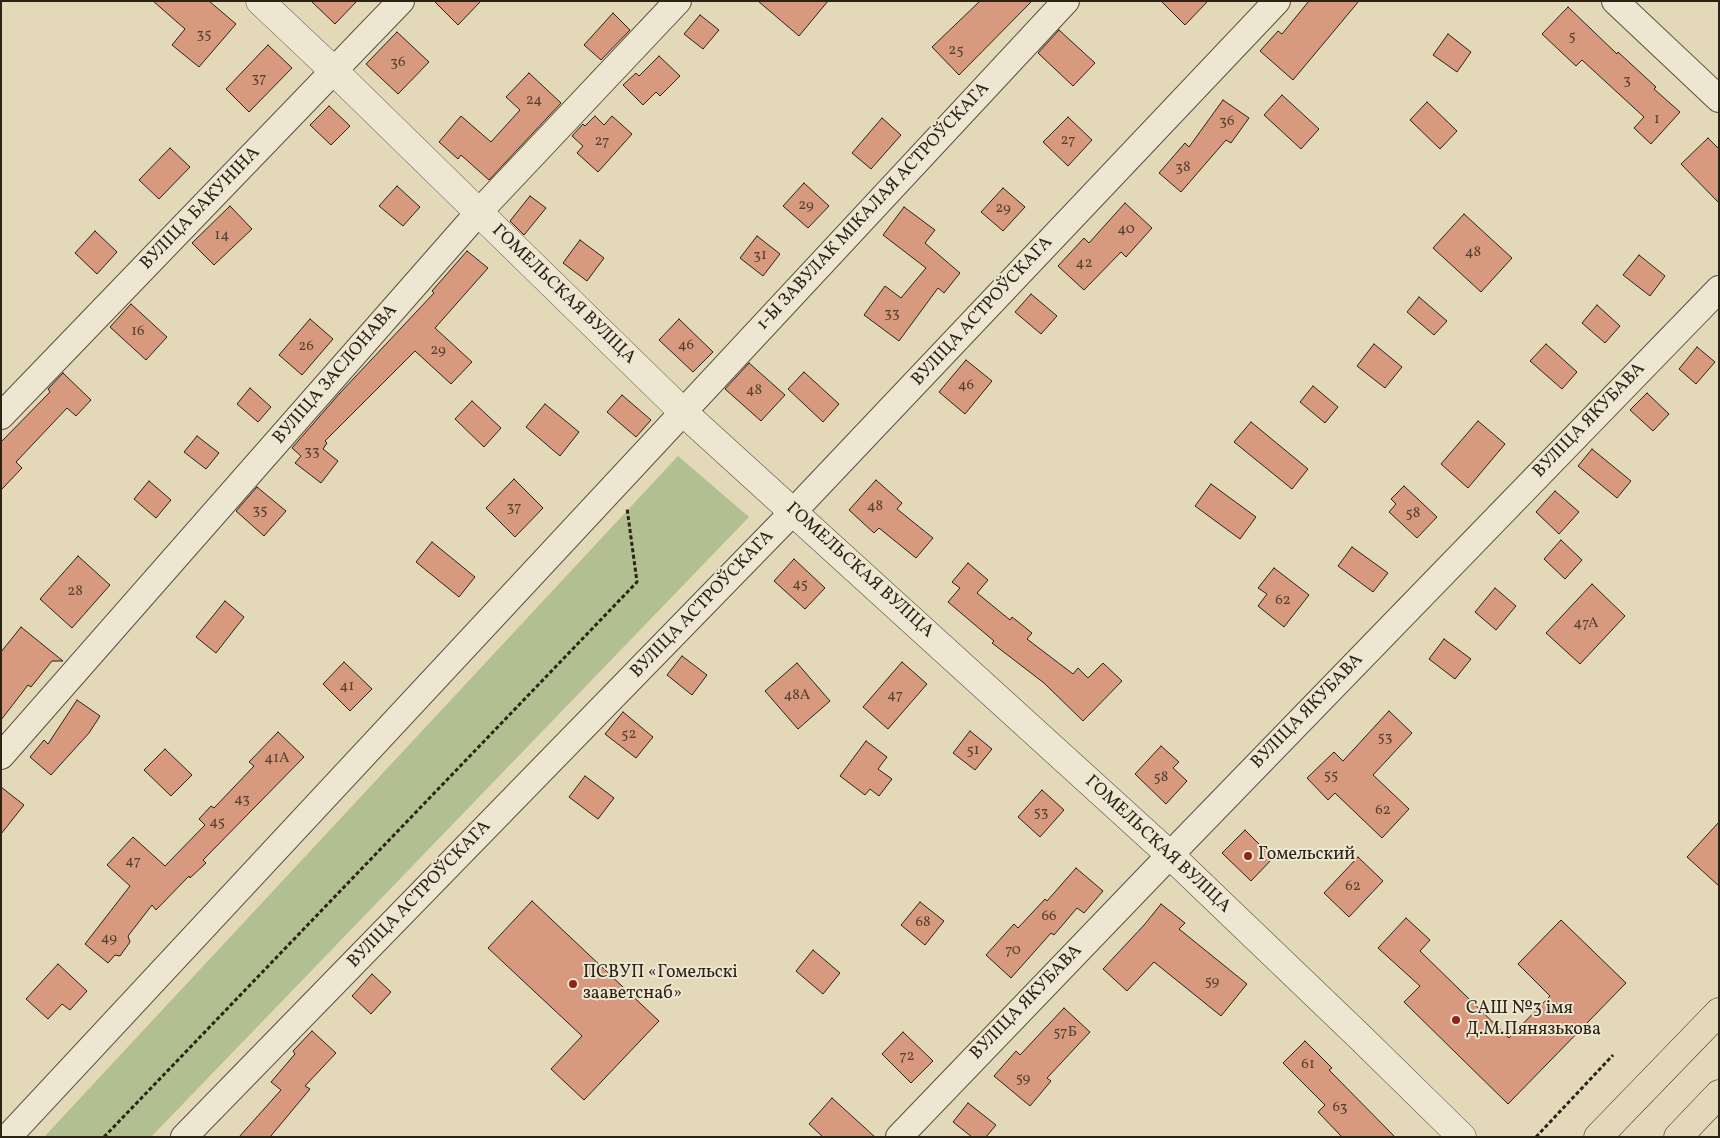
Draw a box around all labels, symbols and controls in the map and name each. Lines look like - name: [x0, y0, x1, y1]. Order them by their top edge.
- house number: 35: [197, 26, 211, 44]
- house number: 5: [1568, 28, 1576, 46]
- house number: 25: [948, 42, 964, 60]
- house number: 36: [390, 54, 406, 72]
- house number: 37: [252, 70, 266, 88]
- house number: 3: [1623, 72, 1631, 90]
- street label: 1-Ы ЗАВУЛАК МІКАЛАЯ АСТРОЎСКАГА: [753, 78, 995, 336]
- house number: 24: [526, 92, 542, 110]
- house number: 1: [1654, 111, 1660, 129]
- house number: 36: [1219, 113, 1235, 131]
- house number: 27: [1061, 132, 1075, 150]
- house number: 27: [595, 133, 609, 151]
- street label: ВУЛІЦА БАКУНІНА: [137, 143, 265, 275]
- house number: 38: [1175, 159, 1191, 177]
- house number: 29: [798, 197, 814, 215]
- house number: 29: [995, 200, 1011, 218]
- street label: ГОМЕЛЬСКАЯ ВУЛІЦА: [486, 220, 640, 370]
- house number: 40: [1117, 221, 1135, 239]
- house number: 14: [215, 227, 229, 245]
- street label: ВУЛІЦА АСТРОЎСКАГА: [908, 233, 1058, 391]
- house number: 48: [1465, 244, 1481, 262]
- house number: 31: [753, 247, 767, 265]
- house number: 42: [1075, 255, 1093, 273]
- street label: ВУЛІЦА ЗАСЛОНАВА: [269, 301, 403, 449]
- house number: 33: [884, 305, 900, 323]
- house number: 16: [131, 323, 145, 341]
- house number: 46: [678, 337, 694, 355]
- house number: 26: [298, 338, 314, 356]
- house number: 29: [430, 342, 446, 360]
- street label: ВУЛІЦА ЯКУБАВА: [1529, 359, 1651, 483]
- house number: 46: [958, 377, 974, 395]
- house number: 48: [746, 382, 762, 400]
- house number: 33: [304, 443, 320, 461]
- house number: 48: [867, 498, 883, 516]
- house number: 37: [507, 499, 521, 517]
- street label: ГОМЕЛЬСКАЯ ВУЛІЦА: [780, 499, 938, 643]
- house number: 35: [253, 502, 267, 520]
- house number: 58: [1406, 505, 1420, 523]
- street label: ВУЛІЦА АСТРОЎСКАГА: [627, 527, 779, 683]
- house number: 45: [792, 576, 808, 594]
- house number: 28: [67, 583, 83, 601]
- house number: 62: [1275, 592, 1291, 610]
- house number: 47А: [1573, 615, 1599, 633]
- street label: ВУЛІЦА ЯКУБАВА: [1247, 650, 1369, 774]
- house number: 41: [340, 678, 354, 696]
- house number: 48А: [784, 687, 810, 705]
- house number: 47: [887, 687, 903, 705]
- house number: 52: [621, 726, 637, 744]
- house number: 53: [1378, 729, 1392, 747]
- house number: 51: [966, 742, 980, 760]
- house number: 41А: [264, 750, 290, 768]
- house number: 55: [1324, 767, 1338, 785]
- house number: 58: [1154, 769, 1168, 787]
- street label: ГОМЕЛЬСКАЯ ВУЛІЦА: [1079, 772, 1235, 918]
- house number: 43: [234, 791, 250, 809]
- house number: 62: [1375, 802, 1391, 820]
- house number: 53: [1034, 804, 1048, 822]
- house number: 45: [209, 814, 225, 832]
- street label: ВУЛІЦА АСТРОЎСКАГА: [344, 817, 496, 973]
- place label: Гомельский: [1258, 845, 1355, 867]
- marker: Гомельский: [1242, 850, 1254, 862]
- house number: 47: [125, 853, 141, 871]
- house number: 62: [1345, 878, 1361, 896]
- house number: 66: [1041, 908, 1057, 926]
- house number: 68: [915, 914, 931, 932]
- house number: 49: [101, 930, 117, 948]
- street label: ВУЛІЦА ЯКУБАВА: [966, 941, 1088, 1065]
- house number: 70: [1005, 942, 1021, 960]
- place label: ПСВУП «Гомельскі зааветснаб»: [583, 963, 738, 1006]
- house number: 59: [1205, 973, 1219, 991]
- marker: ПСВУП «Гомельскі зааветснаб»: [567, 978, 579, 990]
- place label: САШ №3 імя Д.М.Пянязькова: [1466, 999, 1601, 1042]
- marker: САШ №3 імя Д.М.Пянязькова: [1450, 1014, 1462, 1026]
- house number: 57Б: [1053, 1024, 1077, 1042]
- house number: 72: [899, 1048, 915, 1066]
- house number: 61: [1301, 1056, 1315, 1074]
- house number: 59: [1016, 1070, 1030, 1088]
- house number: 63: [1332, 1099, 1348, 1117]

